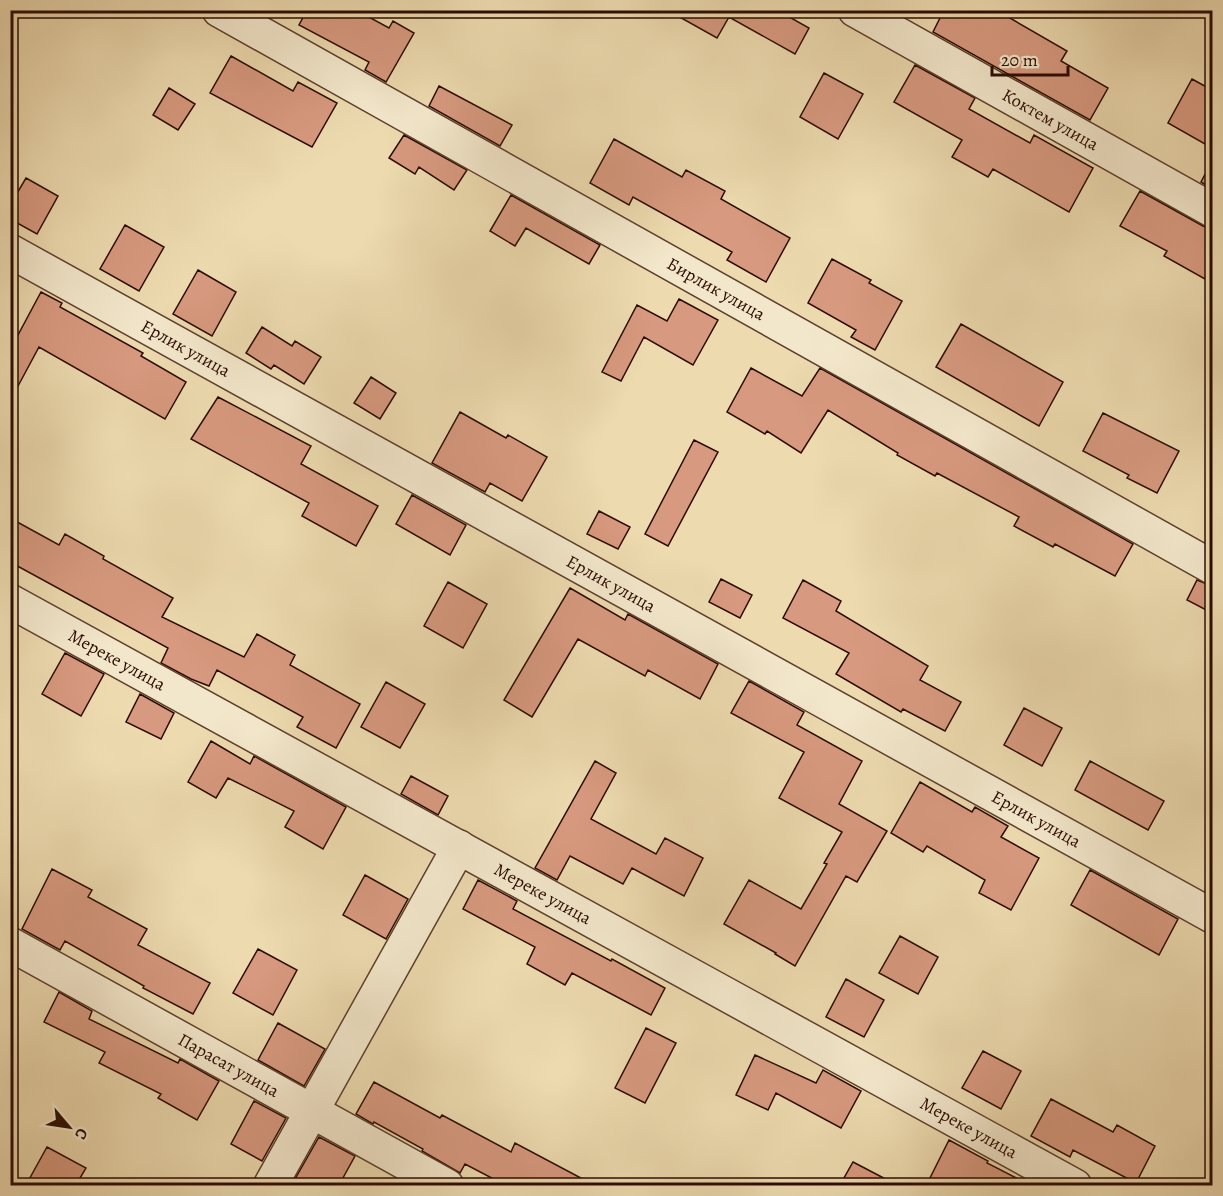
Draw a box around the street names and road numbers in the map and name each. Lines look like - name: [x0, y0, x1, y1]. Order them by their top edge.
- street label: Коктем улица: [998, 83, 1104, 156]
- street label: Бирлик улица: [663, 252, 770, 326]
- street label: Ерлик улица: [137, 314, 235, 383]
- street label: Ерлик улица: [562, 549, 661, 618]
- street label: Мереке улица: [64, 623, 170, 696]
- street label: Ерлик улица: [987, 784, 1086, 854]
- street label: Мереке улица: [490, 857, 596, 930]
- street label: Парасат улица: [174, 1027, 284, 1103]
- street label: Мереке улица: [916, 1091, 1022, 1164]

